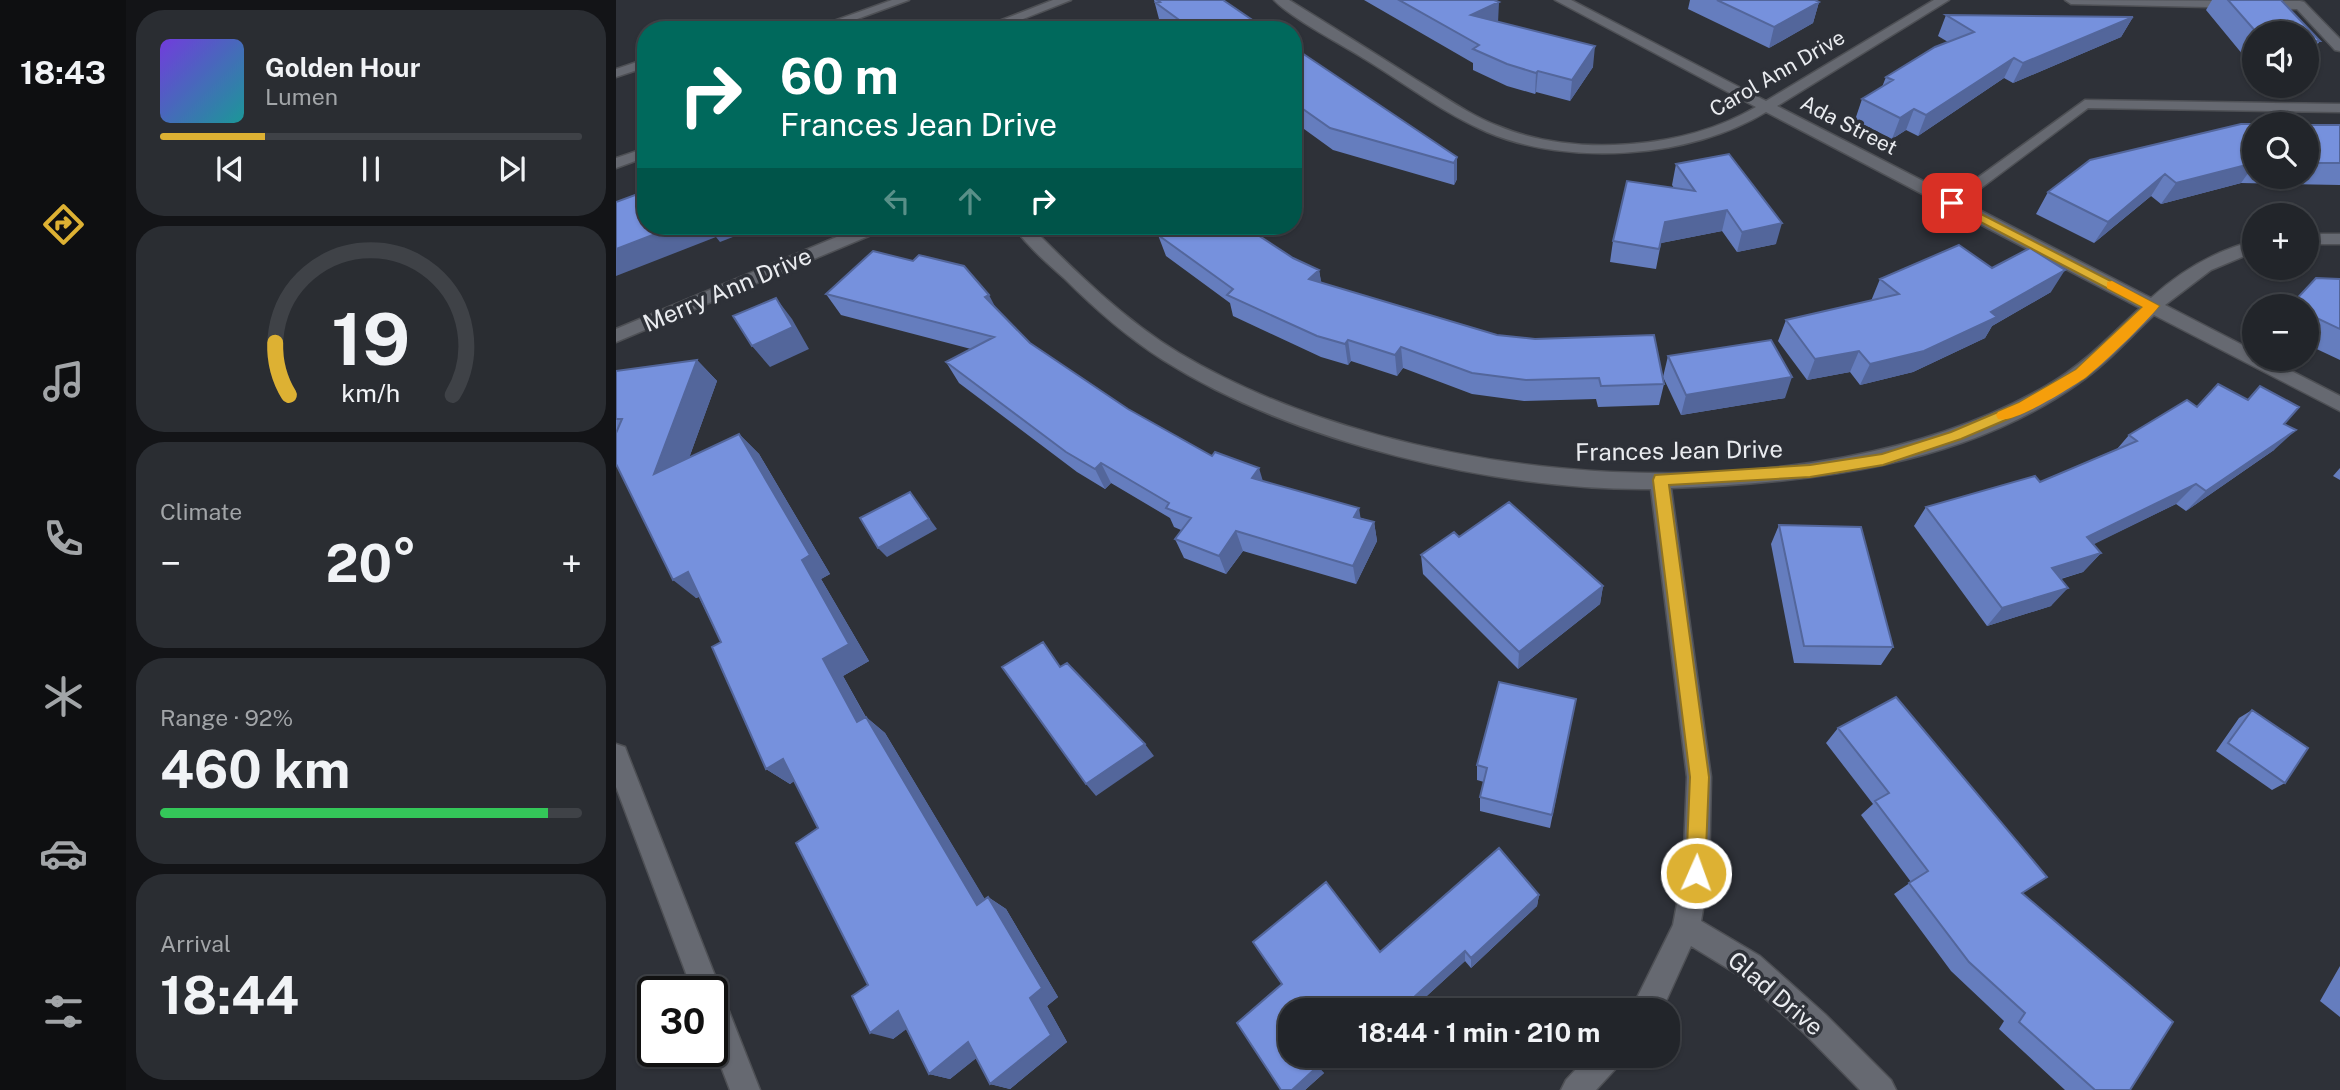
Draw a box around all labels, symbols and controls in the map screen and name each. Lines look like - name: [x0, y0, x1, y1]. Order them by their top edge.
- map controls: [2242, 21, 2319, 371]
- button: sound: [2242, 21, 2319, 98]
- street label: Carol Ann Drive: [1705, 24, 1849, 122]
- text: 60 m: [780, 47, 899, 105]
- icon: right: [665, 49, 756, 140]
- text: Golden Hour: [265, 52, 420, 83]
- text: 18:43: [20, 54, 106, 91]
- text: Lumen: [265, 83, 338, 110]
- street label: Ada Street: [1796, 90, 1902, 160]
- text: Frances Jean Drive: [780, 106, 1057, 143]
- button: search: [2242, 112, 2319, 189]
- icon: previous: [211, 150, 249, 188]
- icon: pause: [352, 150, 390, 188]
- icon: next: [493, 150, 531, 188]
- pin: [1922, 173, 1982, 233]
- icon: left: [878, 182, 916, 220]
- icon: ahead: [951, 182, 989, 220]
- icon: right: [1024, 182, 1062, 220]
- icon: arrive: [1933, 184, 1971, 222]
- icon: directions: [39, 200, 88, 249]
- button: +: [2242, 203, 2319, 280]
- street label: Merry Ann Drive: [639, 241, 815, 337]
- button: −: [2242, 294, 2319, 371]
- text: 19: [331, 296, 411, 381]
- icon: music: [39, 357, 88, 406]
- text: km/h: [342, 378, 400, 408]
- street label: Frances Jean Drive: [1575, 434, 1783, 466]
- text: Climate: [160, 498, 242, 525]
- icon: phone: [39, 514, 88, 563]
- text: 20°: [325, 533, 417, 594]
- text: −: [160, 541, 181, 586]
- text: +: [561, 541, 582, 586]
- icon: climate: [39, 672, 88, 721]
- text: Range · 92%: [160, 704, 293, 731]
- text: 460 km: [160, 739, 350, 800]
- icon: car: [39, 829, 88, 878]
- position arrow: [1659, 836, 1733, 910]
- text: Arrival: [160, 930, 231, 957]
- street label: Glad Drive: [1723, 945, 1829, 1041]
- text: 18:44: [160, 965, 299, 1026]
- speed limit sign: 30: [637, 976, 728, 1067]
- icon: filters: [39, 987, 88, 1036]
- text: 18:44 · 1 min · 210 m: [1358, 1017, 1600, 1048]

